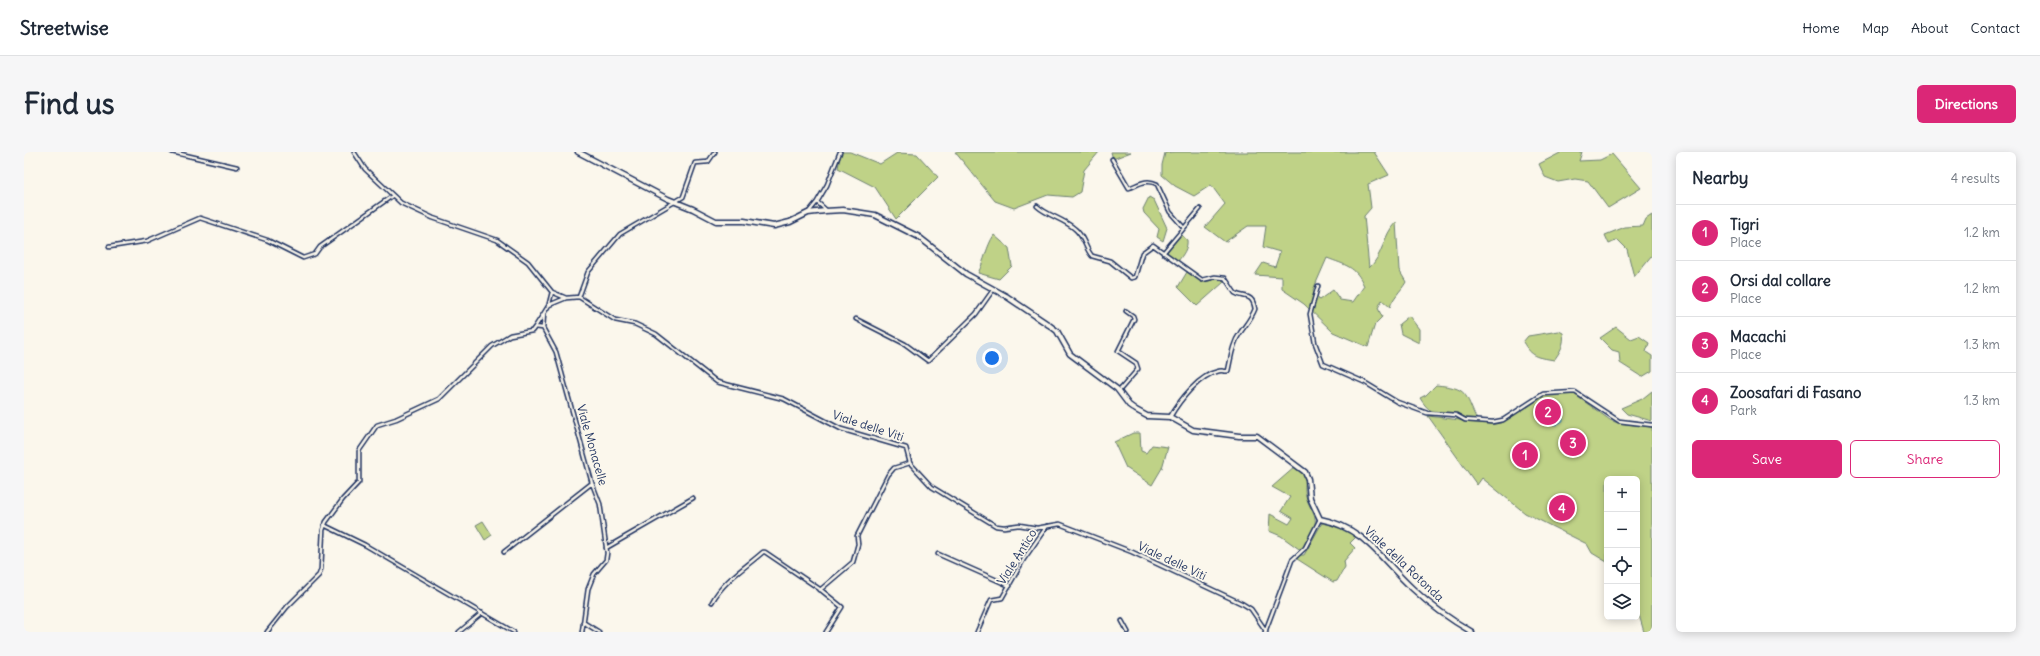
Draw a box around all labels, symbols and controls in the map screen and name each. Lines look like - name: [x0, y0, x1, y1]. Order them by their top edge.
- text: Streetwise: [20, 16, 109, 40]
- text: Home: [1802, 19, 1840, 37]
- text: Map: [1862, 19, 1889, 37]
- text: About: [1911, 19, 1949, 37]
- text: Contact: [1971, 19, 2020, 37]
- button: Directions: [1917, 85, 2016, 123]
- text: Find us: [24, 86, 115, 122]
- text: Nearby: [1692, 167, 1748, 189]
- text: 4 results: [1951, 170, 2000, 187]
- text: Tigri: [1730, 215, 1759, 234]
- text: 1: [1702, 224, 1708, 241]
- text: 1.2 km: [1964, 224, 2000, 241]
- text: Place: [1730, 234, 1761, 251]
- text: Orsi dal collare: [1730, 271, 1831, 290]
- text: 2: [1701, 280, 1709, 297]
- text: 1.2 km: [1964, 280, 2000, 297]
- text: Place: [1730, 290, 1761, 307]
- text: Macachi: [1730, 327, 1786, 346]
- text: 3: [1701, 336, 1709, 353]
- text: 1.3 km: [1964, 336, 2000, 353]
- text: Place: [1730, 346, 1761, 363]
- your location: [982, 348, 1002, 368]
- text: Zoosafari di Fasano: [1730, 383, 1861, 402]
- text: 4: [1701, 392, 1709, 409]
- text: 1.3 km: [1964, 392, 2000, 409]
- pin: 2: [1535, 397, 1561, 427]
- text: Park: [1730, 402, 1757, 419]
- street label: Viale Monacelle: [574, 403, 611, 487]
- street label: Viale delle Viti: [831, 407, 906, 444]
- pin: 3: [1560, 428, 1586, 458]
- pin: 1: [1512, 440, 1538, 470]
- button: Save: [1692, 440, 1842, 478]
- button: Share: [1850, 440, 2000, 478]
- map controls: [1604, 476, 1640, 620]
- button: +: [1604, 476, 1640, 512]
- pin: 4: [1549, 493, 1575, 523]
- button: −: [1604, 512, 1640, 548]
- street label: Viale della Rotonda: [1361, 523, 1447, 604]
- street label: Viale Antico: [994, 526, 1040, 587]
- street label: Viale delle Viti: [1135, 538, 1209, 583]
- button: locate: [1604, 548, 1640, 584]
- button: layers: [1604, 584, 1640, 620]

